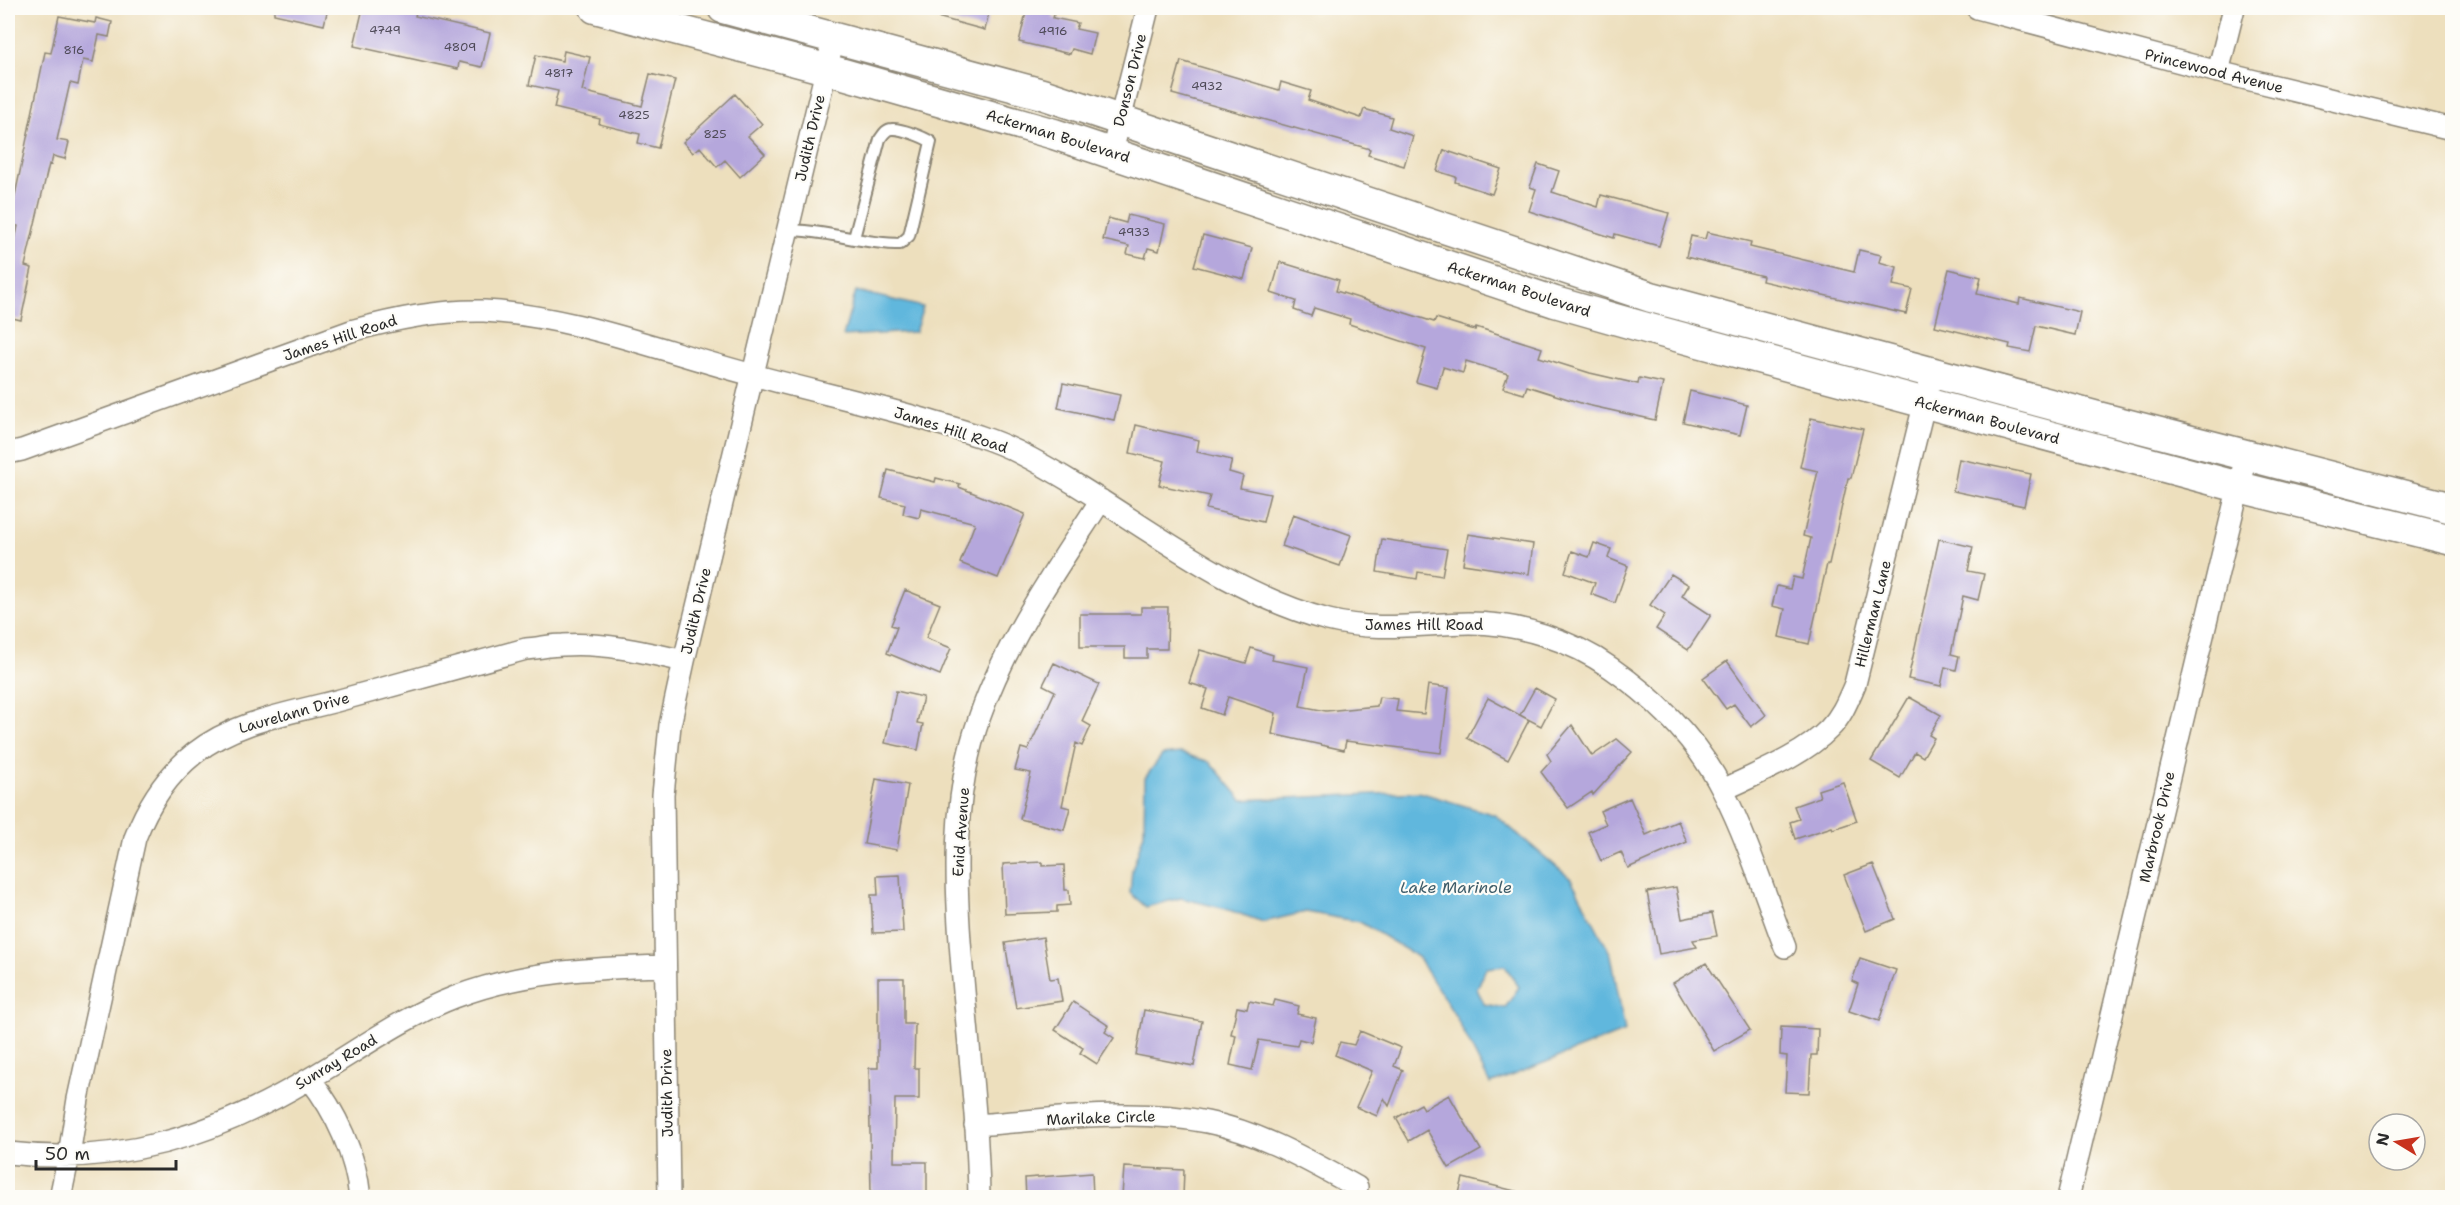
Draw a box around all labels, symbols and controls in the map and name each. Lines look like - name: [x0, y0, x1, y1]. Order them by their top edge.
- house number: 4749: [369, 22, 401, 38]
- house number: 4916: [1039, 23, 1067, 39]
- street label: Donson Drive: [1109, 31, 1151, 129]
- house number: 4809: [444, 39, 476, 55]
- house number: 816: [64, 42, 84, 58]
- street label: Princewood Avenue: [2143, 44, 2285, 98]
- house number: 4817: [545, 65, 573, 81]
- house number: 4932: [1191, 78, 1223, 94]
- street label: Judith Drive: [790, 93, 830, 183]
- street label: Ackerman Boulevard: [983, 105, 1133, 168]
- house number: 4825: [618, 107, 650, 123]
- house number: 825: [703, 126, 727, 142]
- house number: 4933: [1118, 224, 1150, 240]
- street label: Ackerman Boulevard: [1445, 256, 1594, 322]
- street label: James Hill Road: [281, 310, 400, 366]
- street label: Ackerman Boulevard: [1912, 391, 2062, 449]
- street label: James Hill Road: [892, 402, 1011, 458]
- street label: Hillerman Lane: [1850, 558, 1896, 670]
- street label: Judith Drive: [676, 566, 716, 656]
- street label: James Hill Road: [1365, 615, 1484, 635]
- street label: Laurelann Drive: [236, 688, 352, 738]
- street label: Marbrook Drive: [2134, 769, 2180, 885]
- street label: Enid Avenue: [948, 787, 974, 877]
- water label: Lake Marinole: [1400, 877, 1512, 898]
- street label: Sunray Road: [291, 1029, 381, 1094]
- street label: Judith Drive: [656, 1049, 678, 1137]
- street label: Marilake Circle: [1046, 1106, 1156, 1130]
- north arrow: [2367, 1112, 2427, 1172]
- text: N: [2371, 1131, 2394, 1147]
- scale bar: [36, 1133, 176, 1171]
- text: 50 m: [45, 1142, 90, 1166]

